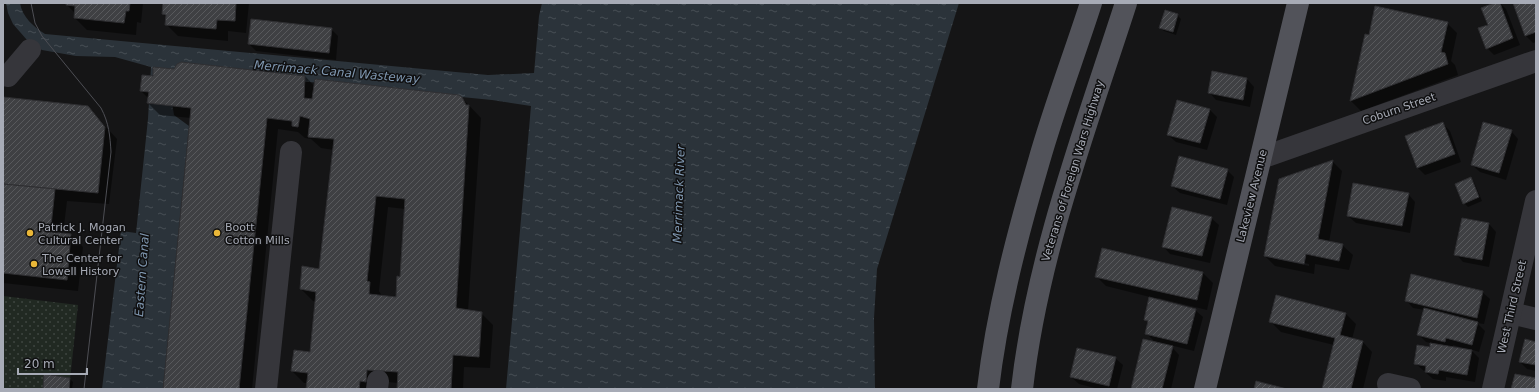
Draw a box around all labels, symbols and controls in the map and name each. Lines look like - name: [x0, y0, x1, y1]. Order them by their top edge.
- water label: Merrimack Canal Wasteway: [254, 58, 421, 86]
- street label: Veterans of Foreign Wars Highway: [1039, 79, 1107, 263]
- street label: Coburn Street: [1361, 90, 1438, 128]
- water label: Merrimack River: [670, 144, 688, 243]
- street label: Lakeview Avenue: [1234, 148, 1270, 244]
- place label: Patrick J. Mogan Cultural Center: [38, 221, 126, 247]
- place label: Boott Cotton Mills: [225, 221, 290, 247]
- marker: Patrick J. Mogan Cultural Center: [25, 228, 35, 238]
- marker: Boott Cotton Mills: [212, 228, 222, 238]
- water label: Eastern Canal: [132, 232, 152, 317]
- place label: The Center for Lowell History: [41, 252, 122, 278]
- street label: West Third Street: [1495, 258, 1529, 355]
- marker: The Center for Lowell History: [29, 259, 39, 269]
- scale bar: [18, 350, 87, 376]
- text: 20 m: [24, 357, 55, 371]

